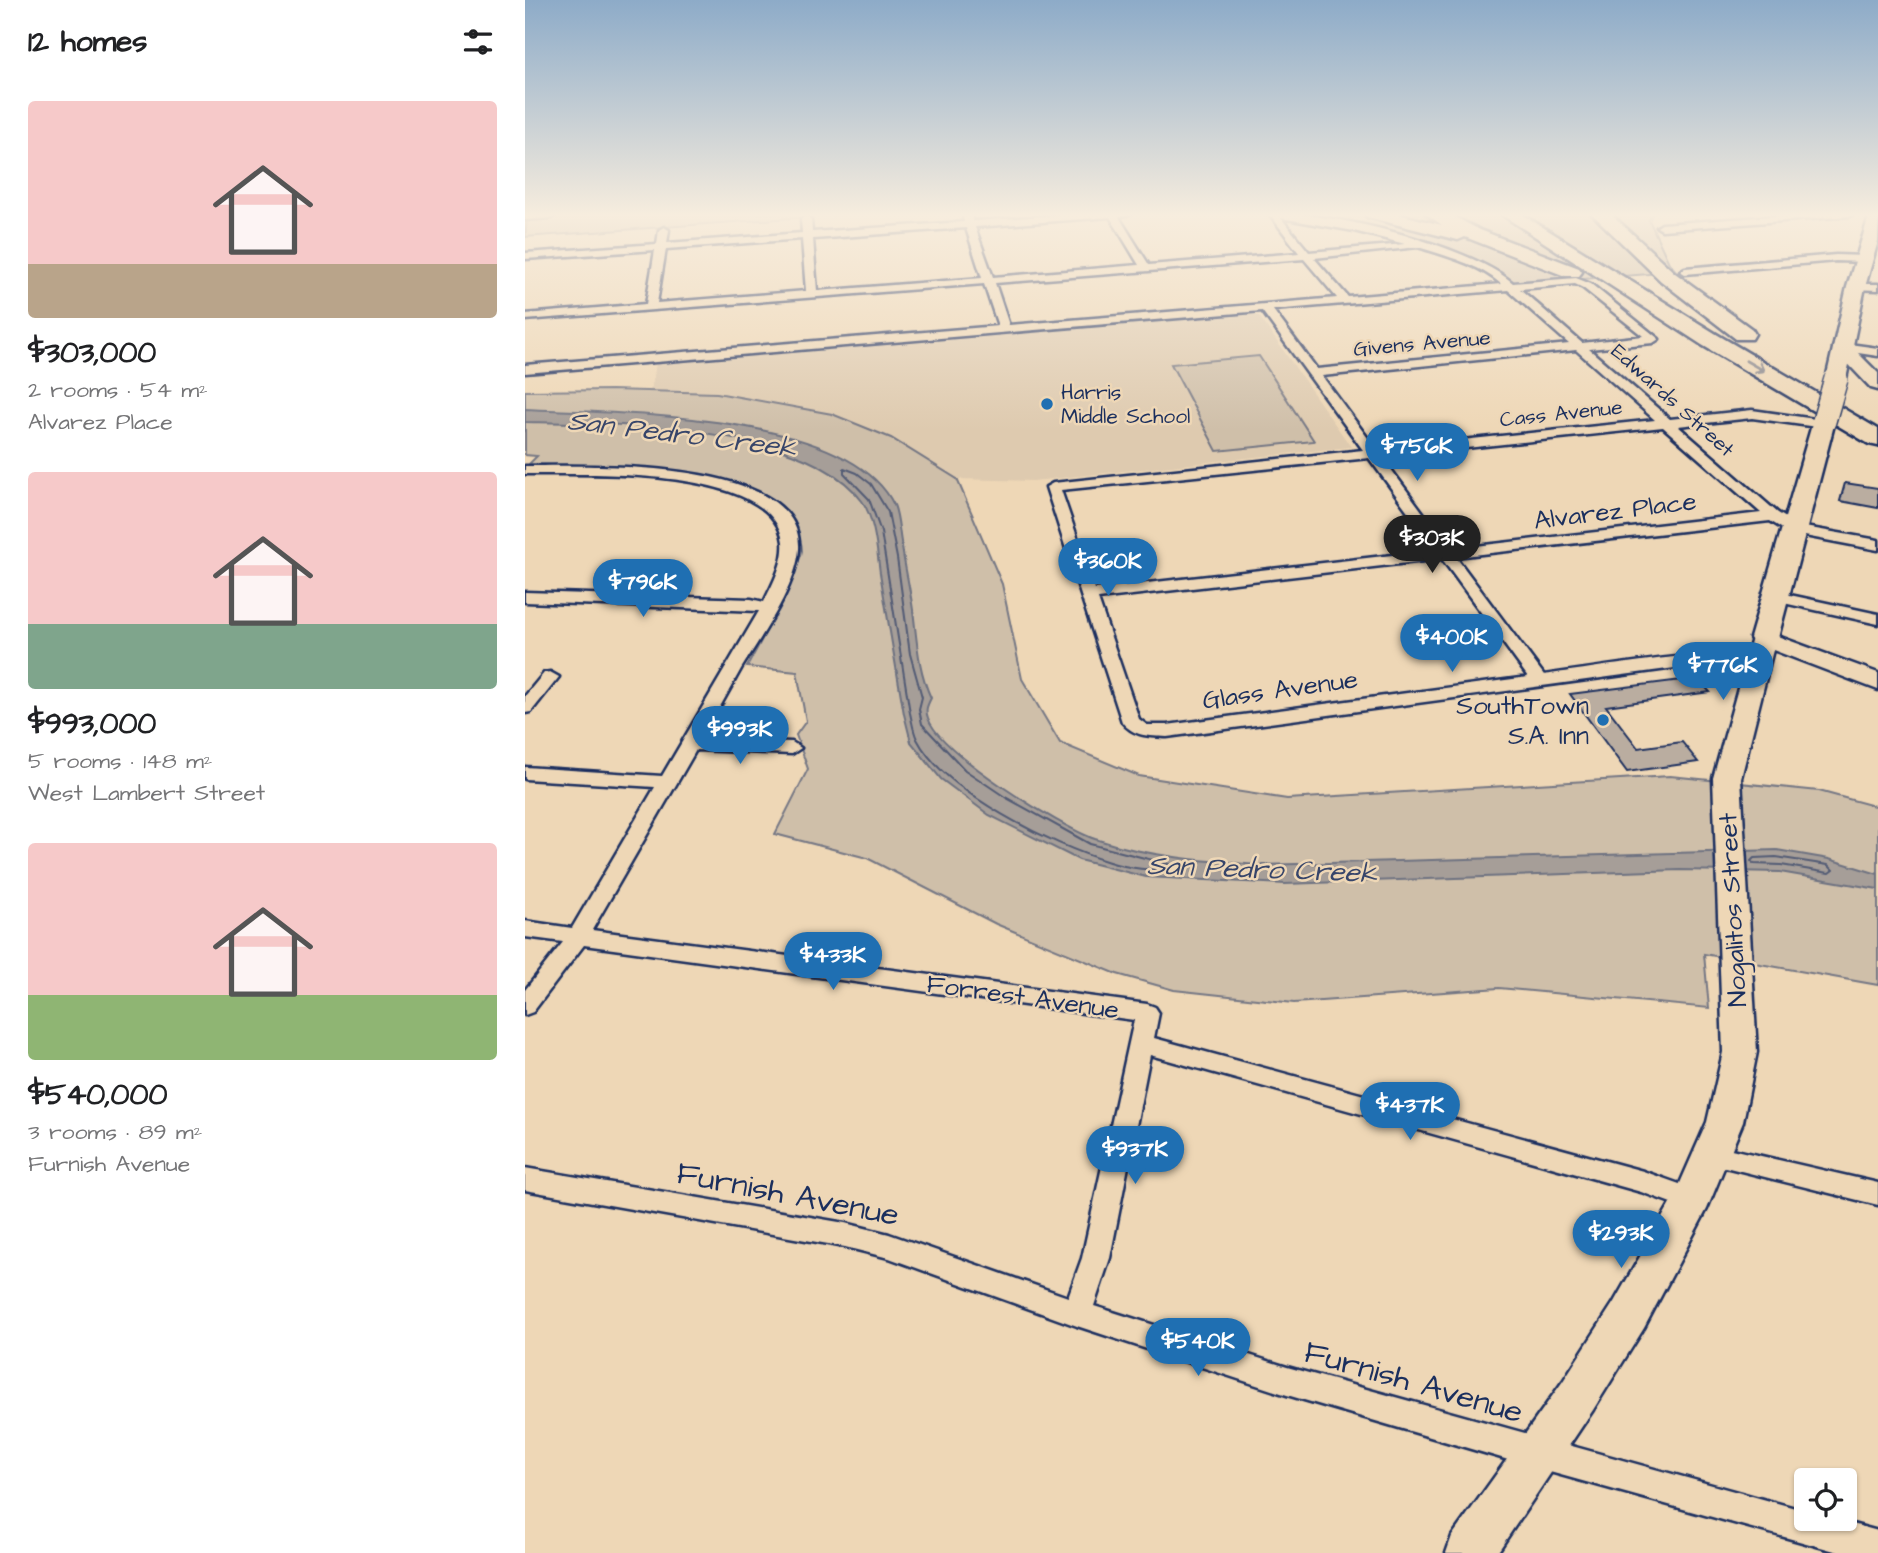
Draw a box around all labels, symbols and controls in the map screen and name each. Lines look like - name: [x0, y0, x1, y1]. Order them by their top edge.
- text: 12 homes: [28, 21, 147, 63]
- icon: filters: [459, 23, 497, 61]
- icon: home: [200, 147, 326, 273]
- street label: Givens Avenue: [1352, 323, 1492, 364]
- text: $303,000: [28, 332, 156, 374]
- street label: Edwards Street: [1605, 337, 1741, 464]
- one-way arrow: [1744, 359, 1764, 373]
- text: 2 rooms · 54 m²: [28, 374, 208, 406]
- place label: Harris Middle School: [1061, 378, 1190, 431]
- street label: Cass Avenue: [1498, 393, 1624, 434]
- marker: Harris Middle School: [1039, 396, 1055, 412]
- water label: San Pedro Creek: [565, 401, 799, 468]
- text: Alvarez Place: [28, 406, 173, 438]
- pin: $756K: [1368, 424, 1466, 483]
- text: $756K: [1381, 430, 1453, 462]
- street label: Alvarez Place: [1532, 483, 1698, 539]
- pin: $303K: [1383, 516, 1481, 575]
- icon: home: [200, 518, 326, 644]
- text: $303K: [1400, 522, 1464, 554]
- pin: $360K: [1059, 538, 1157, 598]
- text: $360K: [1074, 545, 1142, 577]
- pin: $796K: [594, 560, 692, 619]
- text: $796K: [609, 566, 677, 598]
- pin: $400K: [1403, 614, 1501, 674]
- text: $400K: [1416, 621, 1488, 653]
- pin: $776K: [1674, 642, 1772, 702]
- text: $776K: [1688, 649, 1758, 681]
- street label: Glass Avenue: [1200, 661, 1360, 719]
- place label: SouthTown S.A. Inn: [1456, 688, 1589, 754]
- text: $993,000: [28, 703, 156, 745]
- pin: $993K: [691, 706, 789, 766]
- marker: SouthTown S.A. Inn: [1595, 712, 1611, 728]
- text: $993K: [708, 713, 772, 745]
- text: 5 rooms · 148 m²: [28, 745, 212, 777]
- text: West Lambert Street: [28, 777, 265, 809]
- street label: Nogalitos Street: [1710, 811, 1758, 1008]
- water label: San Pedro Creek: [1146, 846, 1378, 893]
- icon: home: [200, 889, 326, 1015]
- pin: $433K: [784, 932, 882, 992]
- text: $433K: [800, 939, 866, 971]
- street label: Forrest Avenue: [924, 966, 1121, 1028]
- text: $540,000: [28, 1074, 167, 1116]
- pin: $437K: [1361, 1082, 1459, 1142]
- text: $437K: [1376, 1089, 1444, 1121]
- text: 3 rooms · 89 m²: [28, 1116, 202, 1148]
- pin: $937K: [1086, 1126, 1184, 1186]
- text: $937K: [1102, 1133, 1168, 1165]
- text: Furnish Avenue: [28, 1148, 190, 1180]
- street label: Furnish Avenue: [673, 1151, 903, 1238]
- pin: $293K: [1572, 1210, 1670, 1270]
- text: $293K: [1589, 1217, 1653, 1249]
- pin: $540K: [1149, 1318, 1247, 1378]
- text: $540K: [1161, 1325, 1235, 1357]
- street label: Furnish Avenue: [1299, 1330, 1528, 1435]
- map controls: [1794, 1468, 1857, 1531]
- button: locate: [1794, 1468, 1857, 1531]

